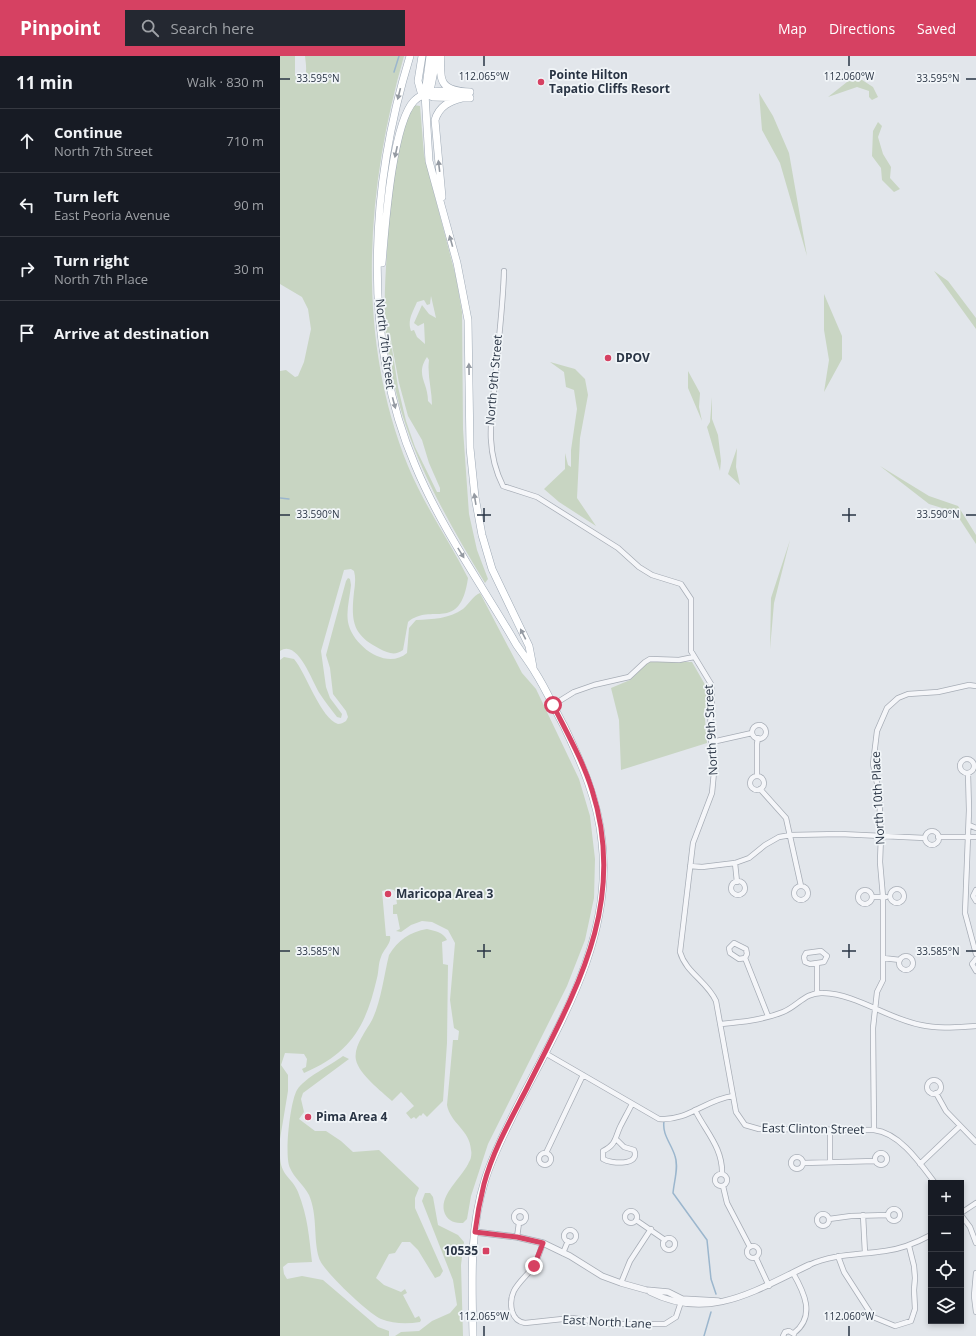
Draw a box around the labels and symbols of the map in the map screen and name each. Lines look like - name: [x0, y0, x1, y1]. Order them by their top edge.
- place label: Pointe Hilton Tapatio Cliffs Resort: [549, 66, 670, 97]
- text: 112.065°W: [459, 69, 510, 83]
- text: 112.060°W: [824, 69, 875, 83]
- text: 33.595°N: [296, 71, 340, 85]
- text: 33.595°N: [916, 71, 960, 85]
- marker: Pointe Hilton Tapatio Cliffs Resort: [536, 77, 546, 87]
- one-way arrow: [396, 87, 402, 100]
- one-way arrow: [393, 146, 399, 158]
- one-way arrow: [436, 160, 442, 172]
- one-way arrow: [448, 235, 454, 247]
- street label: North 7th Street: [372, 298, 399, 390]
- street label: North 9th Street: [481, 334, 506, 426]
- place label: DPOV: [616, 349, 650, 366]
- marker: DPOV: [603, 353, 613, 363]
- one-way arrow: [466, 362, 472, 375]
- one-way arrow: [391, 396, 397, 409]
- one-way arrow: [472, 493, 478, 505]
- text: 33.590°N: [296, 507, 340, 521]
- text: 33.590°N: [916, 507, 960, 521]
- one-way arrow: [458, 547, 465, 559]
- one-way arrow: [519, 628, 526, 640]
- street label: North 9th Street: [700, 684, 721, 776]
- route start: [544, 696, 562, 714]
- street label: North 10th Place: [867, 750, 888, 845]
- place label: Maricopa Area 3: [396, 885, 493, 902]
- marker: Maricopa Area 3: [383, 889, 393, 899]
- text: 33.585°N: [296, 944, 340, 958]
- text: 33.585°N: [916, 944, 960, 958]
- place label: Pima Area 4: [316, 1108, 388, 1125]
- marker: Pima Area 4: [303, 1112, 313, 1122]
- street label: East Clinton Street: [761, 1119, 865, 1138]
- place label: 10535: [444, 1242, 478, 1259]
- marker: 10535: [481, 1246, 491, 1256]
- route end: [525, 1257, 543, 1275]
- text: 112.065°W: [459, 1309, 510, 1323]
- text: 112.060°W: [824, 1309, 875, 1323]
- street label: East North Lane: [562, 1311, 652, 1332]

